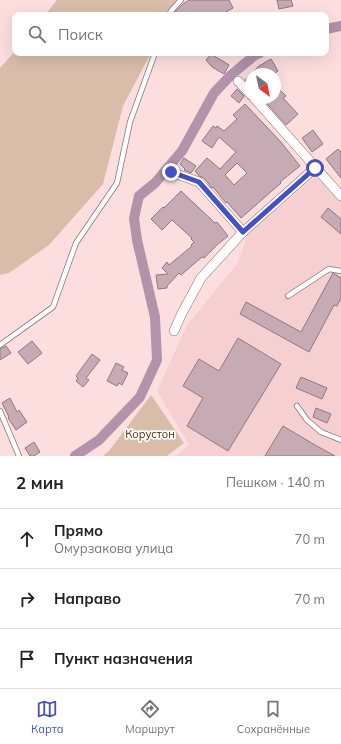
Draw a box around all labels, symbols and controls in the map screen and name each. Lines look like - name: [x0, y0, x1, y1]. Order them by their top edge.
- search box: [12, 12, 329, 56]
- icon: search: [26, 23, 48, 45]
- text: Поиск: [58, 25, 103, 44]
- north arrow: [245, 68, 281, 104]
- route start: [306, 159, 324, 177]
- route end: [162, 163, 180, 181]
- park label: Корустон: [125, 427, 175, 441]
- text: 2 мин: [16, 472, 64, 493]
- text: Пешком · 140 m: [226, 474, 325, 490]
- text: Прямо: [54, 521, 103, 540]
- icon: ahead: [16, 528, 38, 550]
- text: 70 m: [295, 531, 325, 547]
- text: Омурзакова улица: [54, 540, 173, 556]
- icon: right: [16, 588, 38, 610]
- text: Направо: [54, 589, 121, 608]
- text: 70 m: [295, 591, 325, 607]
- icon: arrive: [16, 648, 38, 670]
- text: Пункт назначения: [54, 649, 193, 668]
- tab: Карта: [31, 698, 63, 736]
- tab: Маршрут: [125, 698, 175, 736]
- tab: Сохранённые: [237, 698, 310, 736]

